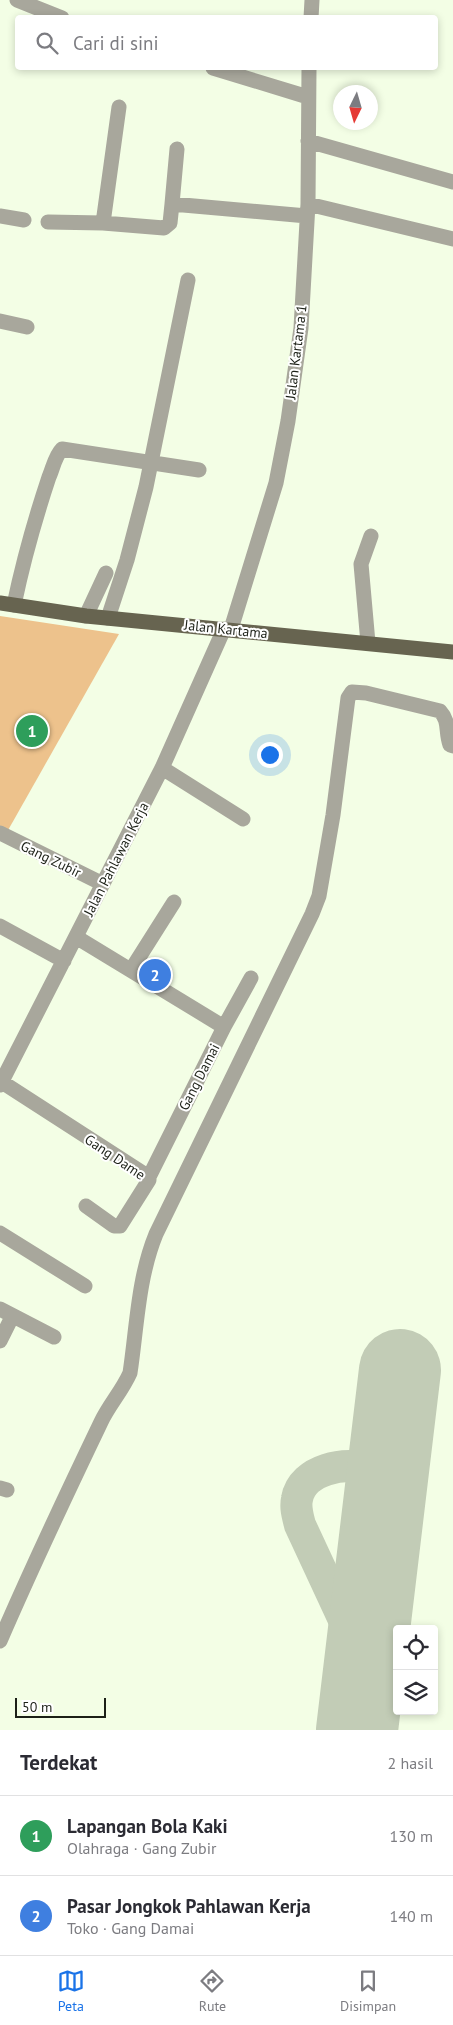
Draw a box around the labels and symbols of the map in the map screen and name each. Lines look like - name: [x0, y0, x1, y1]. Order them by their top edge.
- north arrow: [333, 85, 378, 130]
- street label: Jalan Kartama 1: [281, 304, 311, 401]
- street label: Jalan Kartama: [182, 616, 269, 642]
- pin: 1: [16, 712, 48, 750]
- your location: [257, 742, 283, 768]
- street label: Jalan Pahlawan Kerja: [79, 799, 153, 920]
- street label: Gang Zubir: [18, 837, 84, 881]
- pin: 2: [139, 956, 171, 994]
- street label: Gang Damai: [175, 1041, 223, 1113]
- street label: Gang Dame: [81, 1130, 149, 1184]
- scale bar: [15, 1695, 106, 1718]

